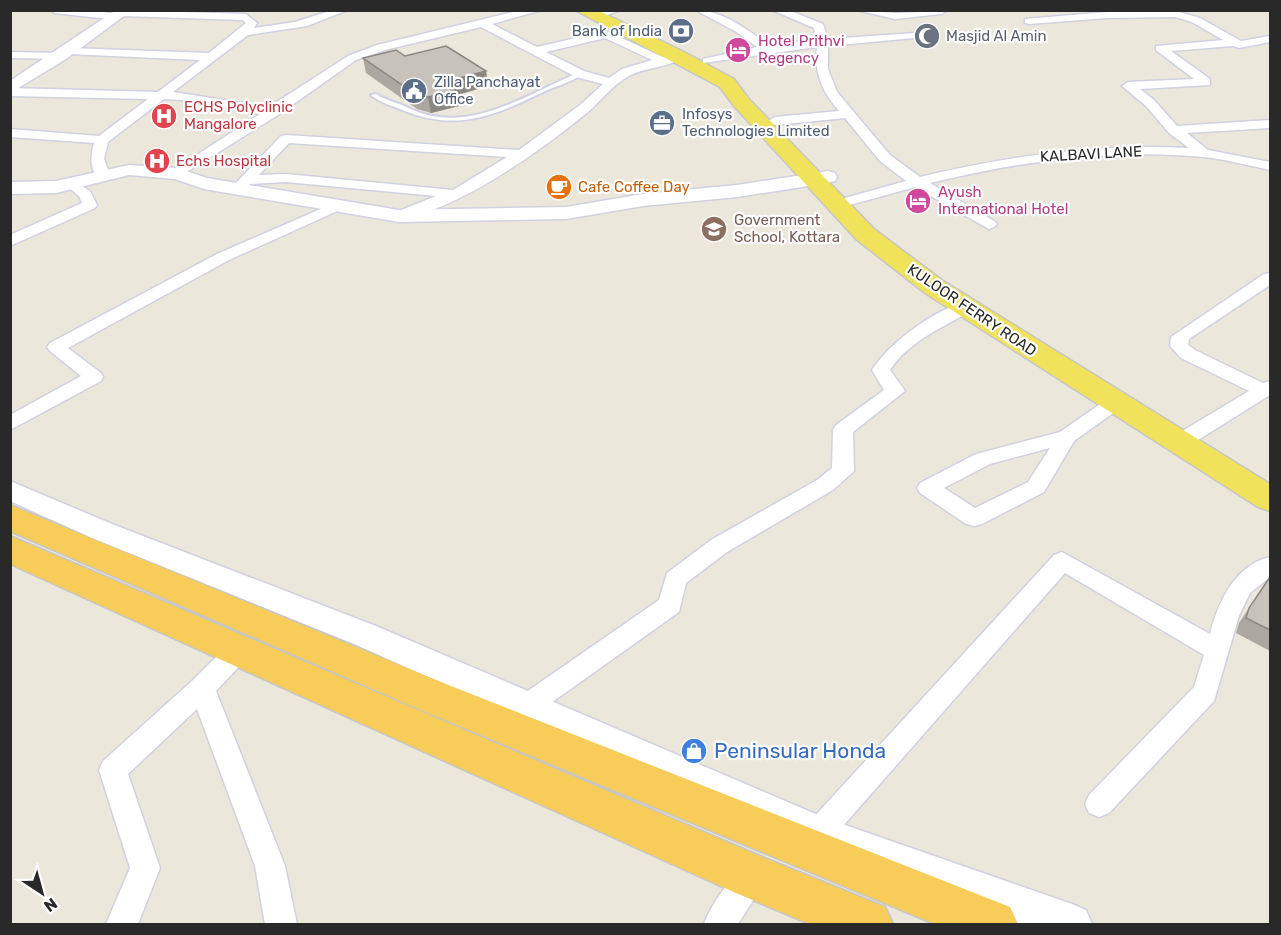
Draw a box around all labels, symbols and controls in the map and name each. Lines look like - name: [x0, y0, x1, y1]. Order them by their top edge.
- bank icon: Bank of India: [666, 16, 696, 46]
- mosque icon: Masjid Al Amin: [912, 21, 942, 51]
- place label: Bank of India: [572, 22, 662, 40]
- place label: Masjid Al Amin: [946, 27, 1047, 45]
- place label: Hotel Prithvi Regency: [758, 32, 845, 67]
- hotel icon: Hotel Prithvi Regency: [723, 35, 753, 65]
- place label: Zilla Panchayat Office: [434, 73, 540, 108]
- public building icon: Zilla Panchayat Office: [399, 76, 429, 106]
- place label: ECHS Polyclinic Mangalore: [184, 98, 293, 133]
- hospital icon: ECHS Polyclinic Mangalore: [149, 101, 179, 131]
- place label: Infosys Technologies Limited: [682, 105, 830, 140]
- office icon: Infosys Technologies Limited: [647, 108, 677, 138]
- street label: KALBAVI LANE: [1039, 142, 1143, 166]
- hospital icon: Echs Hospital: [142, 146, 172, 176]
- place label: Echs Hospital: [176, 152, 271, 170]
- cafe icon: Cafe Coffee Day: [544, 172, 574, 202]
- place label: Cafe Coffee Day: [578, 178, 690, 196]
- place label: Ayush International Hotel: [938, 183, 1068, 218]
- hotel icon: Ayush International Hotel: [903, 186, 933, 216]
- place label: Government School, Kottara: [734, 211, 840, 246]
- school or university icon: Government School, Kottara: [699, 214, 729, 244]
- street label: KULOOR FERRY ROAD: [904, 260, 1040, 360]
- shop icon: Peninsular Honda: [679, 736, 709, 766]
- place label: Peninsular Honda: [714, 738, 886, 763]
- north arrow: [12, 863, 72, 923]
- text: N: [40, 894, 61, 916]

